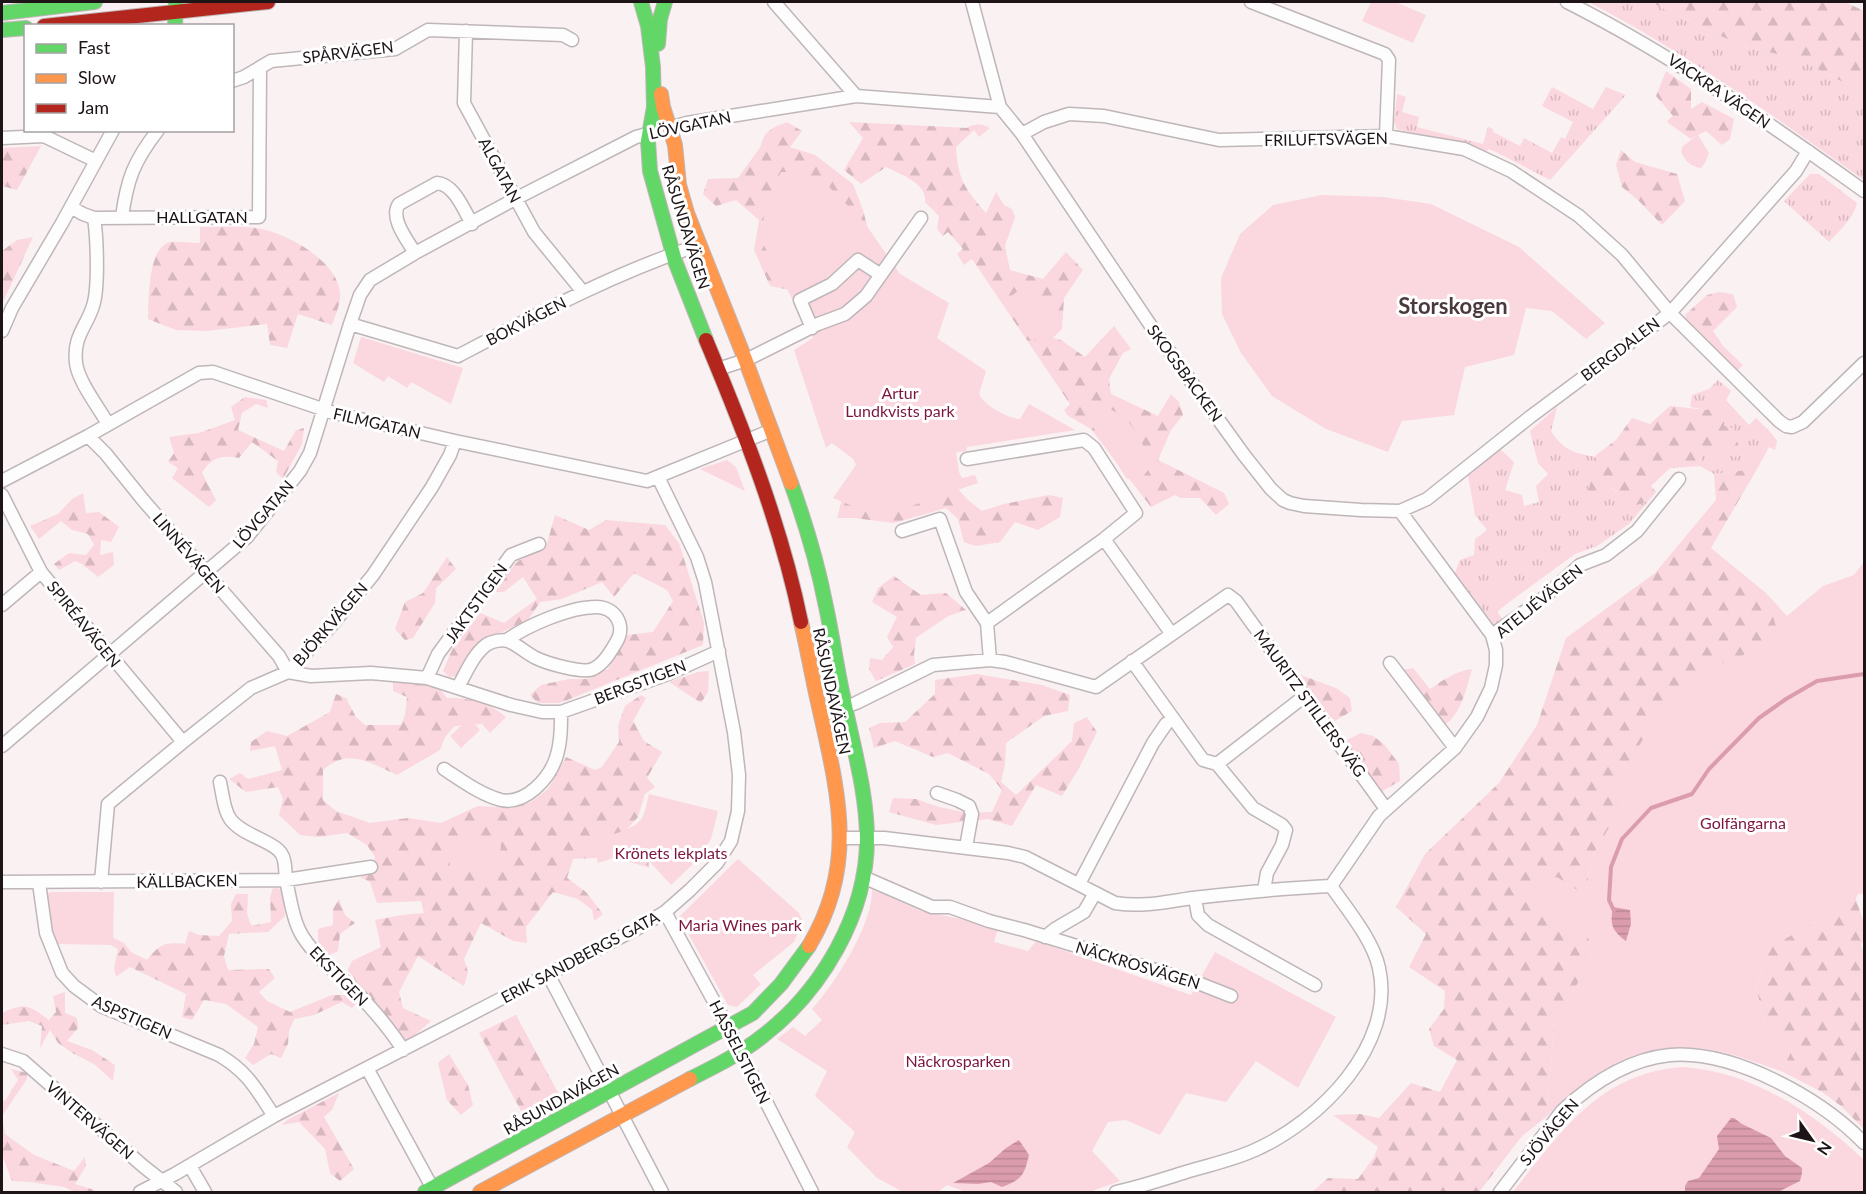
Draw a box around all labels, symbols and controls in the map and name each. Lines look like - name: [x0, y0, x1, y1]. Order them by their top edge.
- legend: [24, 24, 234, 132]
- text: Fast: [78, 36, 111, 58]
- street label: SPÅRVÄGEN: [301, 36, 395, 67]
- street label: VACKRA VÄGEN: [1665, 49, 1774, 132]
- text: Slow: [78, 66, 116, 88]
- text: Jam: [78, 96, 109, 118]
- street label: LÖVGATAN: [647, 107, 733, 142]
- street label: FRILUFTSVÄGEN: [1264, 128, 1388, 149]
- street label: ALGATAN: [475, 134, 526, 206]
- street label: RÅSUNDAVÄGEN: [659, 162, 714, 291]
- street label: HALLGATAN: [156, 207, 248, 226]
- street label: BOKVÄGEN: [483, 292, 569, 349]
- district label: Storskogen: [1398, 292, 1508, 319]
- street label: BERGDALEN: [1577, 313, 1663, 384]
- street label: SKOGSBACKEN: [1144, 321, 1227, 425]
- park label: Artur Lundkvists park: [845, 383, 956, 420]
- street label: FILMGATAN: [331, 403, 423, 442]
- street label: LÖVGATAN: [228, 476, 297, 551]
- street label: LINNÉVÄGEN: [149, 509, 229, 597]
- street label: JAKTSTIGEN: [441, 559, 511, 646]
- street label: ATELJÉVÄGEN: [1491, 560, 1586, 641]
- street label: SPIRÉAVÄGEN: [44, 577, 125, 671]
- street label: BJÖRKVÄGEN: [288, 578, 371, 669]
- street label: MAURITZ STILLERS VÄG: [1251, 625, 1370, 780]
- street label: RÅSUNDAVÄGEN: [810, 626, 855, 756]
- street label: BERGSTIGEN: [591, 655, 688, 708]
- park label: Golfängarna: [1700, 813, 1786, 832]
- park label: Krönets lekplats: [615, 843, 727, 862]
- street label: KÄLLBACKEN: [136, 870, 238, 891]
- street label: ERIK SANDBERGS GATA: [497, 907, 662, 1006]
- park label: Maria Wines park: [678, 915, 803, 934]
- street label: NÄCKROSVÄGEN: [1074, 937, 1203, 992]
- street label: EKSTIGEN: [306, 942, 372, 1009]
- street label: ASPSTIGEN: [90, 991, 175, 1042]
- street label: HASSELSTIGEN: [706, 997, 775, 1107]
- park label: Näckrosparken: [906, 1051, 1010, 1070]
- street label: RÅSUNDAVÄGEN: [500, 1059, 622, 1138]
- street label: VINTERVÄGEN: [43, 1077, 138, 1163]
- street label: SJÖVÄGEN: [1515, 1094, 1582, 1169]
- north arrow: [1782, 1110, 1842, 1170]
- text: N: [1814, 1138, 1836, 1159]

